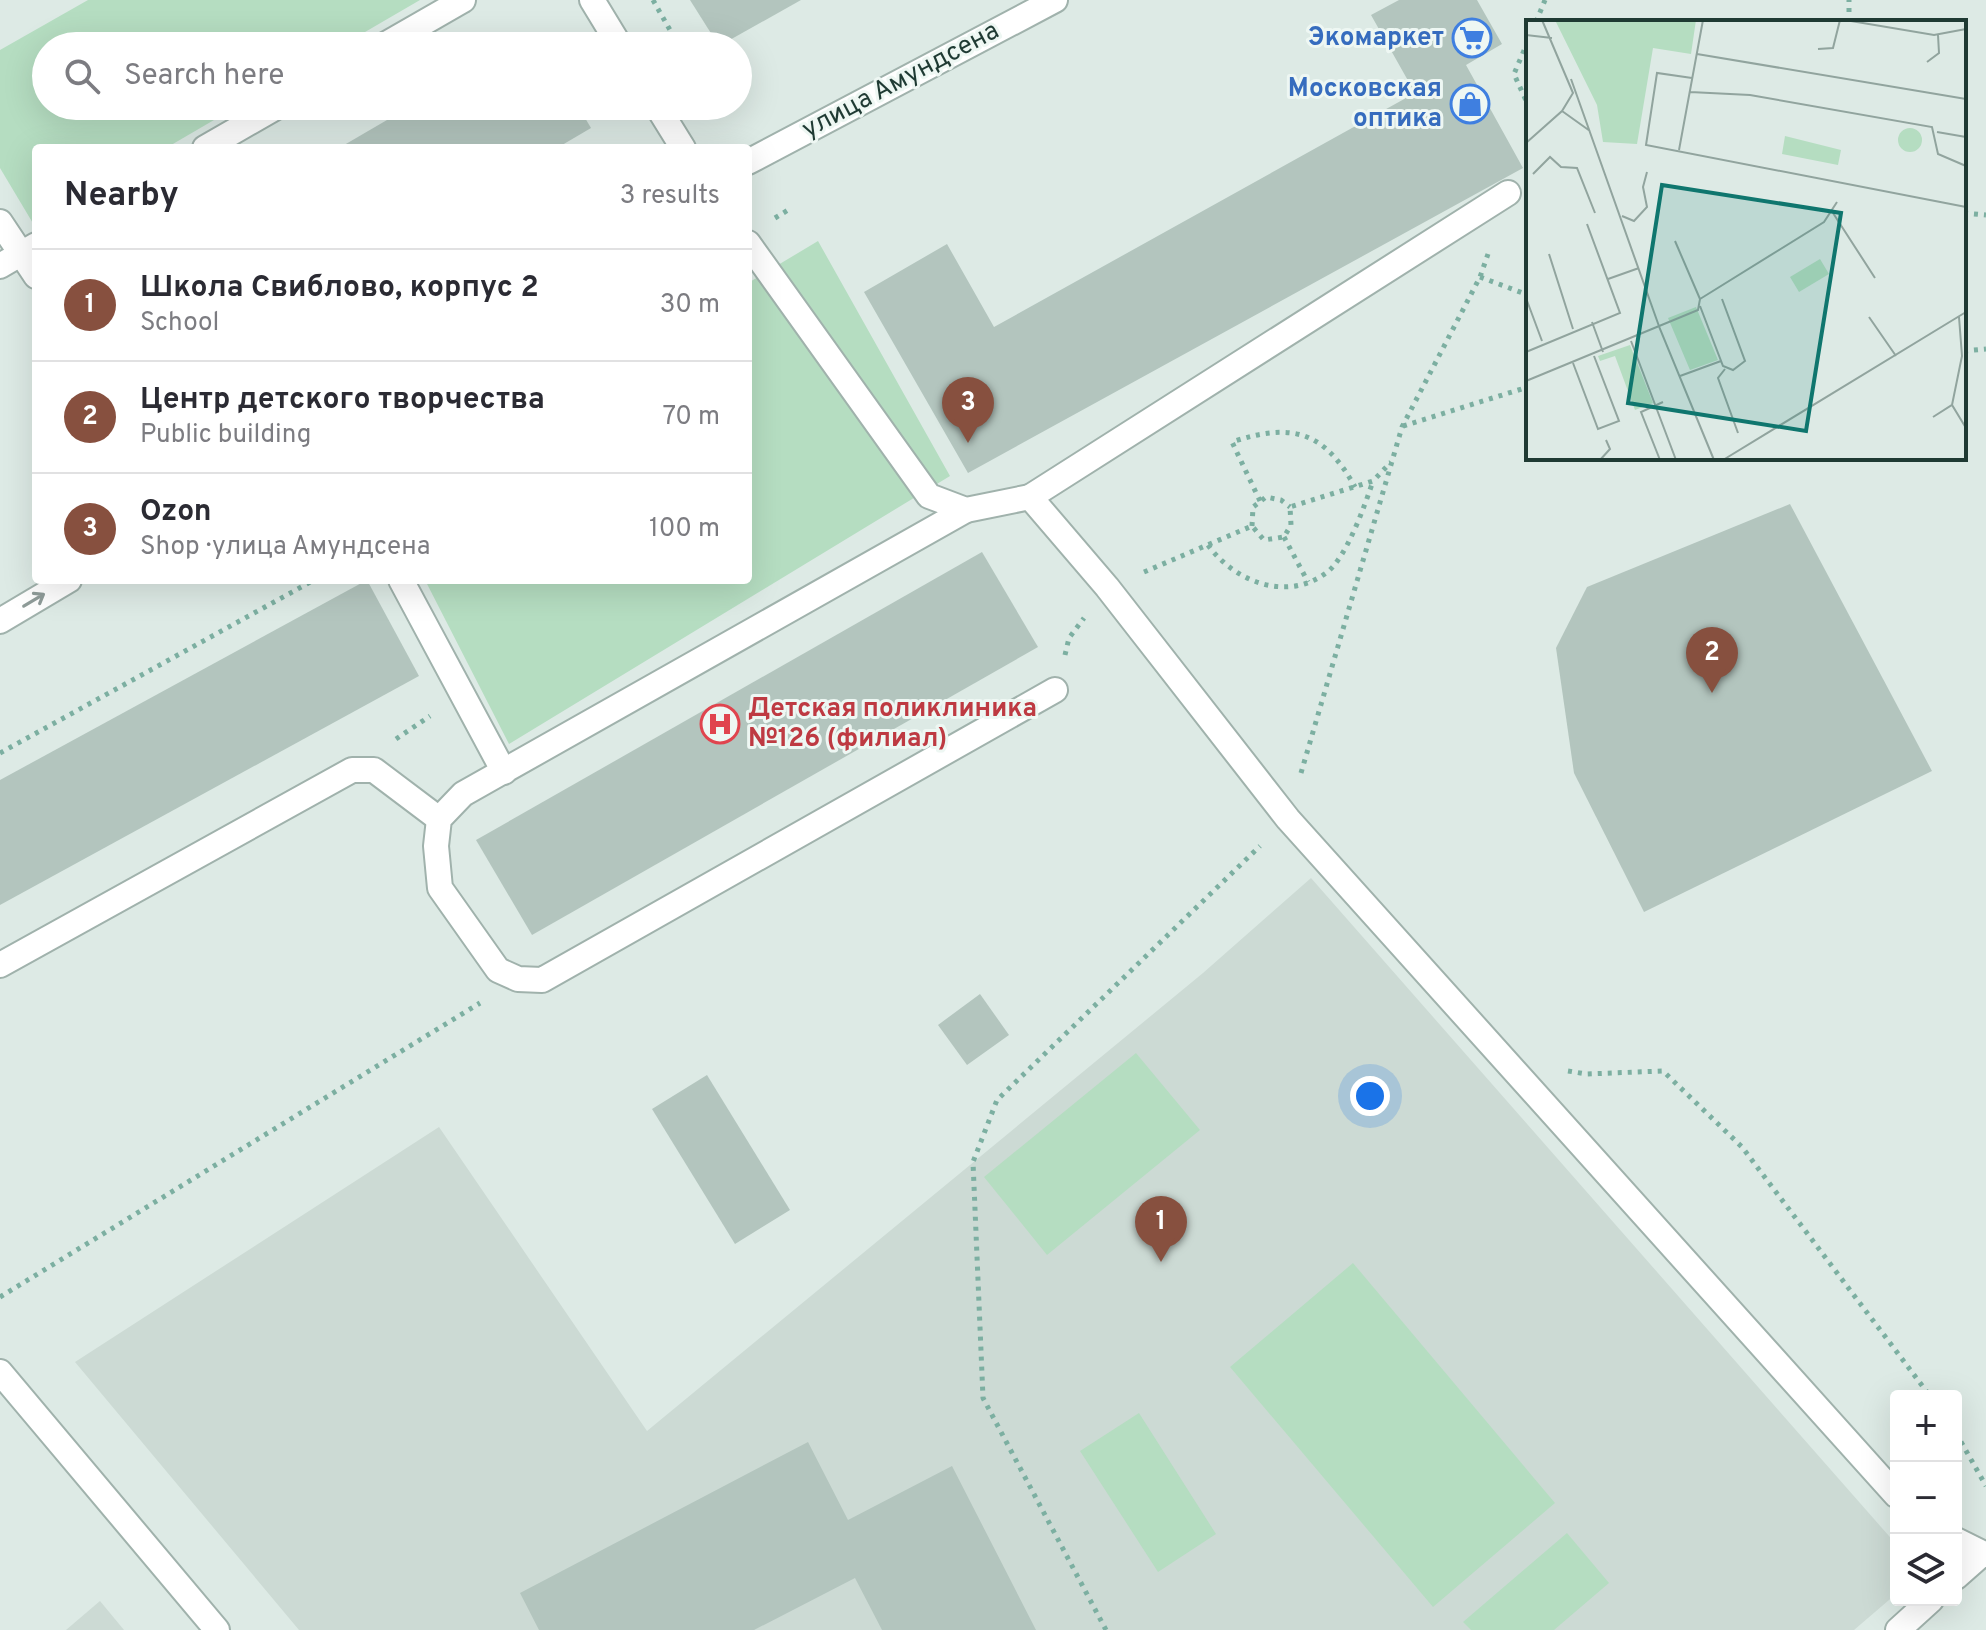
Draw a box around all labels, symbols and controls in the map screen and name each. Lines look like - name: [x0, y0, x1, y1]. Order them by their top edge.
- street label: улица Амундсена: [797, 15, 1005, 147]
- supermarket icon: Экомаркет: [1451, 17, 1493, 59]
- inset map: [1526, 20, 1966, 460]
- place label: Экомаркет: [1308, 22, 1444, 55]
- search box: [32, 32, 752, 120]
- icon: search: [60, 54, 104, 98]
- text: Search here: [124, 58, 284, 95]
- place label: Московская оптика: [1288, 73, 1442, 136]
- shop icon: Московская оптика: [1449, 83, 1491, 125]
- text: Nearby: [64, 175, 179, 218]
- text: 3 results: [620, 180, 720, 213]
- text: Школа Свиблово, корпус 2: [140, 270, 539, 307]
- text: 1: [85, 289, 95, 322]
- text: 30 m: [660, 289, 720, 322]
- text: School: [140, 307, 219, 340]
- pin: 3: [942, 377, 994, 443]
- text: Центр детского творчества: [140, 382, 545, 419]
- text: 2: [82, 401, 98, 434]
- text: 70 m: [662, 401, 720, 434]
- text: Public building: [140, 419, 311, 452]
- text: Ozon: [140, 494, 212, 531]
- text: 3: [82, 513, 98, 546]
- text: 100 m: [649, 513, 720, 546]
- text: Shop · улица Амундсена: [140, 531, 430, 564]
- one-way arrow: [23, 592, 46, 608]
- pin: 2: [1686, 627, 1738, 693]
- place label: Детская поликлиника №126 (филиал): [748, 693, 1037, 756]
- hospital icon: Детская поликлиника №126 (филиал): [699, 703, 741, 745]
- your location: [1350, 1076, 1390, 1116]
- pin: 1: [1135, 1196, 1187, 1262]
- map controls: [1890, 1390, 1962, 1606]
- button: +: [1890, 1390, 1962, 1462]
- button: −: [1890, 1462, 1962, 1534]
- button: layers: [1890, 1534, 1962, 1606]

